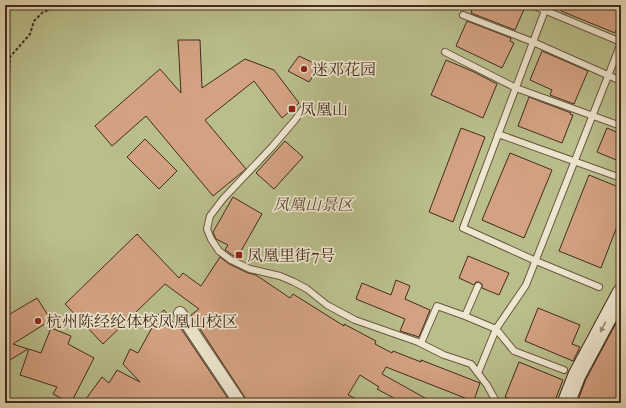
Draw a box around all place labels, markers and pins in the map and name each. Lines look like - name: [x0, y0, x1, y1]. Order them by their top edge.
- place label: 迷邓花园: [312, 60, 376, 79]
- marker: 迷邓花园: [299, 64, 309, 74]
- place label: 凤凰山: [300, 100, 348, 119]
- marker: 凤凰山: [287, 104, 297, 114]
- place label: 凤凰里街7号: [247, 246, 336, 265]
- marker: 凤凰里街7号: [234, 250, 244, 260]
- place label: 杭州陈经纶体校凤凰山校区: [46, 312, 238, 331]
- marker: 杭州陈经纶体校凤凰山校区: [33, 316, 43, 326]

